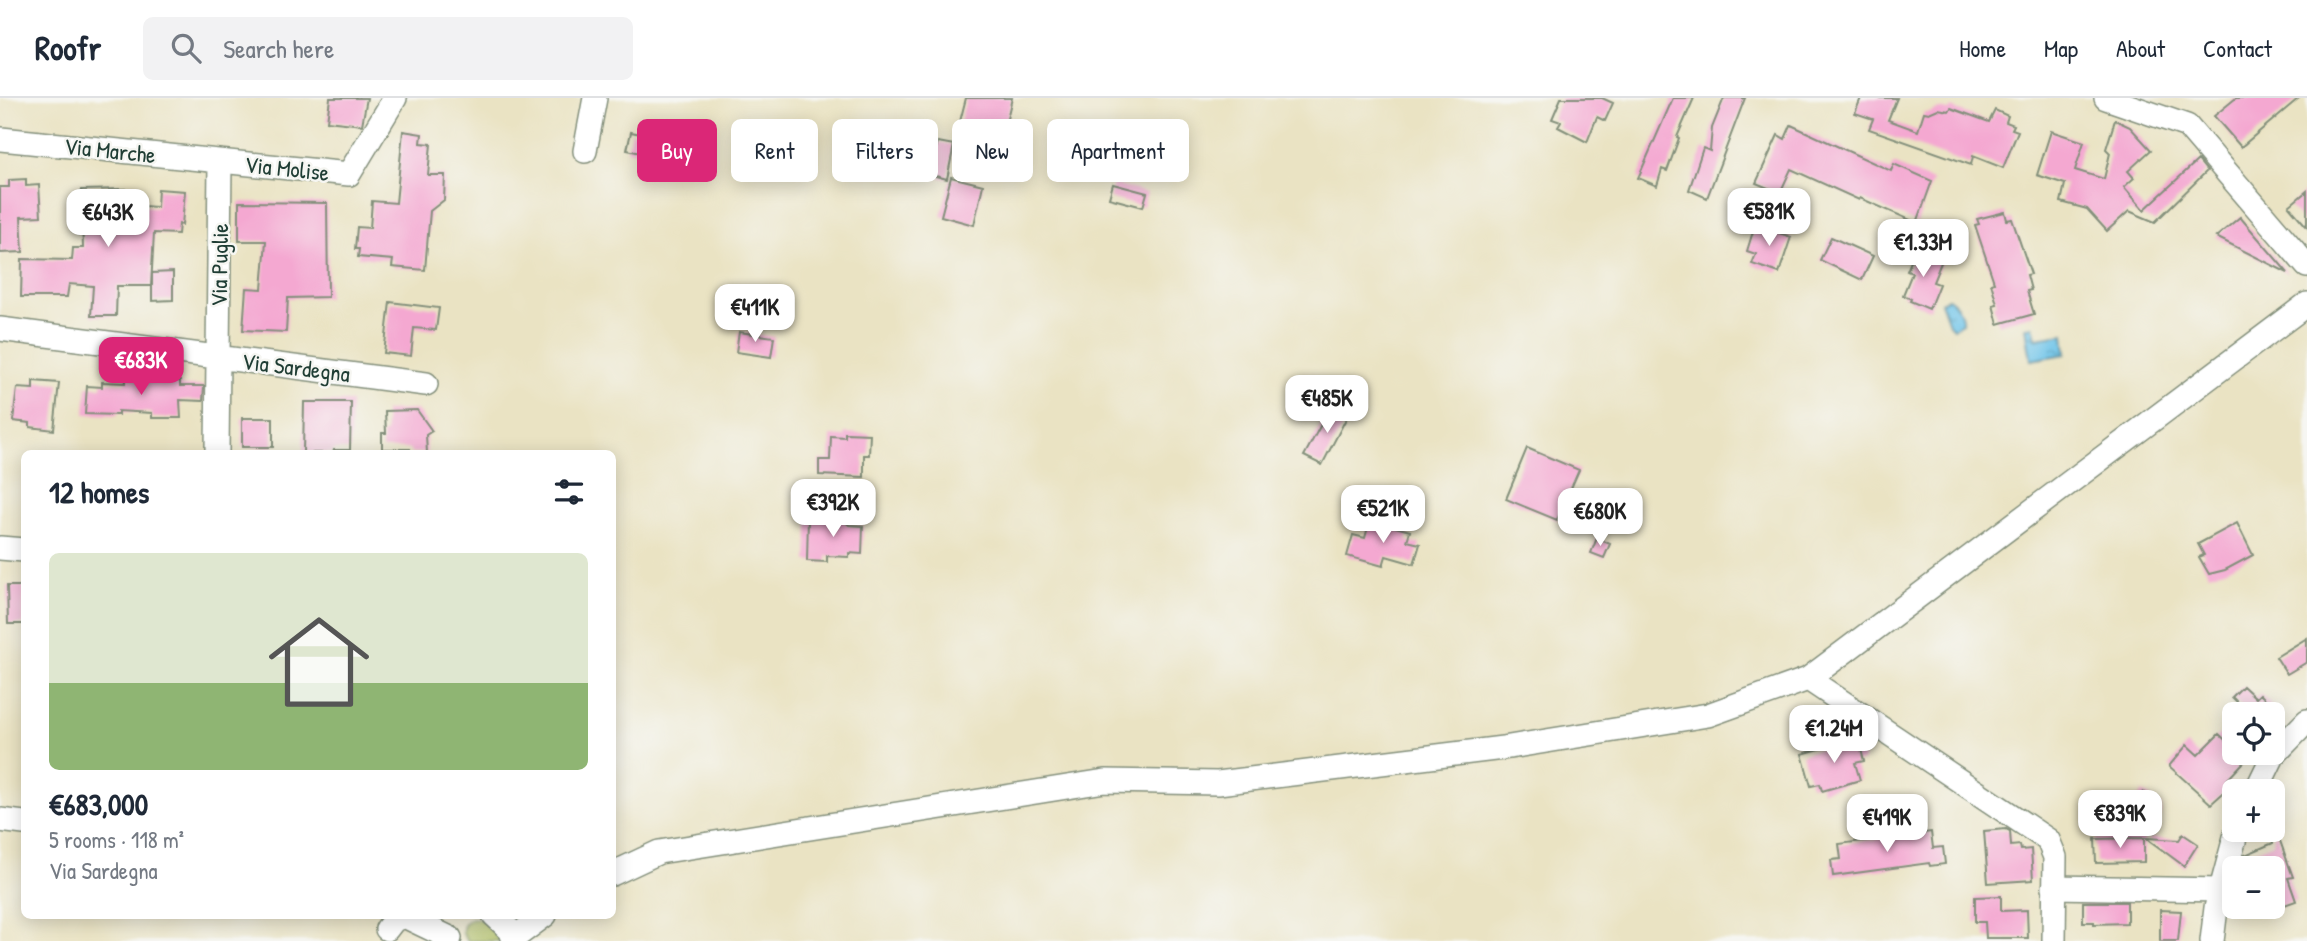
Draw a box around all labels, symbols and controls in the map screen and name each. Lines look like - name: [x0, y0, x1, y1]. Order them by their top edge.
- search box: [143, 17, 633, 80]
- text: Roofr: [35, 26, 101, 70]
- icon: search: [167, 29, 205, 67]
- text: Search here: [223, 31, 334, 66]
- text: Home: [1959, 32, 2006, 64]
- text: Map: [2044, 32, 2078, 64]
- text: About: [2116, 32, 2165, 64]
- text: Contact: [2203, 32, 2272, 64]
- chip: Buy: [637, 119, 717, 182]
- chip: Rent: [731, 119, 818, 182]
- chip: Filters: [832, 119, 938, 182]
- chip: New: [952, 119, 1033, 182]
- chip: Apartment: [1047, 119, 1189, 182]
- street label: Via Marche: [63, 130, 157, 170]
- street label: Via Molise: [243, 148, 331, 188]
- pin: €581K: [1720, 188, 1818, 248]
- pin: €643K: [59, 190, 157, 249]
- text: €581K: [1743, 195, 1795, 226]
- text: €643K: [82, 196, 134, 227]
- pin: €1.33M: [1866, 220, 1980, 279]
- street label: Via Puglie: [203, 223, 235, 307]
- text: €1.33M: [1894, 226, 1952, 257]
- pin: €411K: [706, 285, 804, 344]
- text: €411K: [731, 291, 779, 322]
- pin: €683K: [92, 338, 190, 397]
- text: €683K: [115, 344, 167, 375]
- street label: Via Sardegna: [240, 345, 352, 389]
- pin: €485K: [1278, 376, 1376, 435]
- text: €485K: [1301, 382, 1353, 413]
- text: 12 homes: [49, 472, 149, 512]
- icon: filters: [550, 473, 588, 511]
- pin: €392K: [784, 480, 882, 539]
- text: €392K: [807, 486, 859, 517]
- pin: €521K: [1334, 486, 1432, 545]
- pin: €680K: [1551, 489, 1649, 548]
- text: €521K: [1357, 492, 1409, 523]
- text: €680K: [1574, 495, 1626, 526]
- icon: home: [256, 599, 382, 725]
- map controls: [2222, 702, 2285, 919]
- button: locate: [2222, 702, 2285, 765]
- pin: €1.24M: [1777, 706, 1891, 765]
- text: €1.24M: [1805, 712, 1863, 743]
- button: +: [2222, 779, 2285, 842]
- text: €683,000: [49, 784, 148, 824]
- pin: €839K: [2071, 790, 2169, 850]
- pin: €419K: [1838, 794, 1936, 854]
- text: €839K: [2094, 797, 2146, 828]
- text: €419K: [1863, 801, 1911, 832]
- text: 5 rooms · 118 m²: [49, 824, 184, 855]
- text: Via Sardegna: [49, 855, 158, 886]
- button: −: [2222, 856, 2285, 919]

